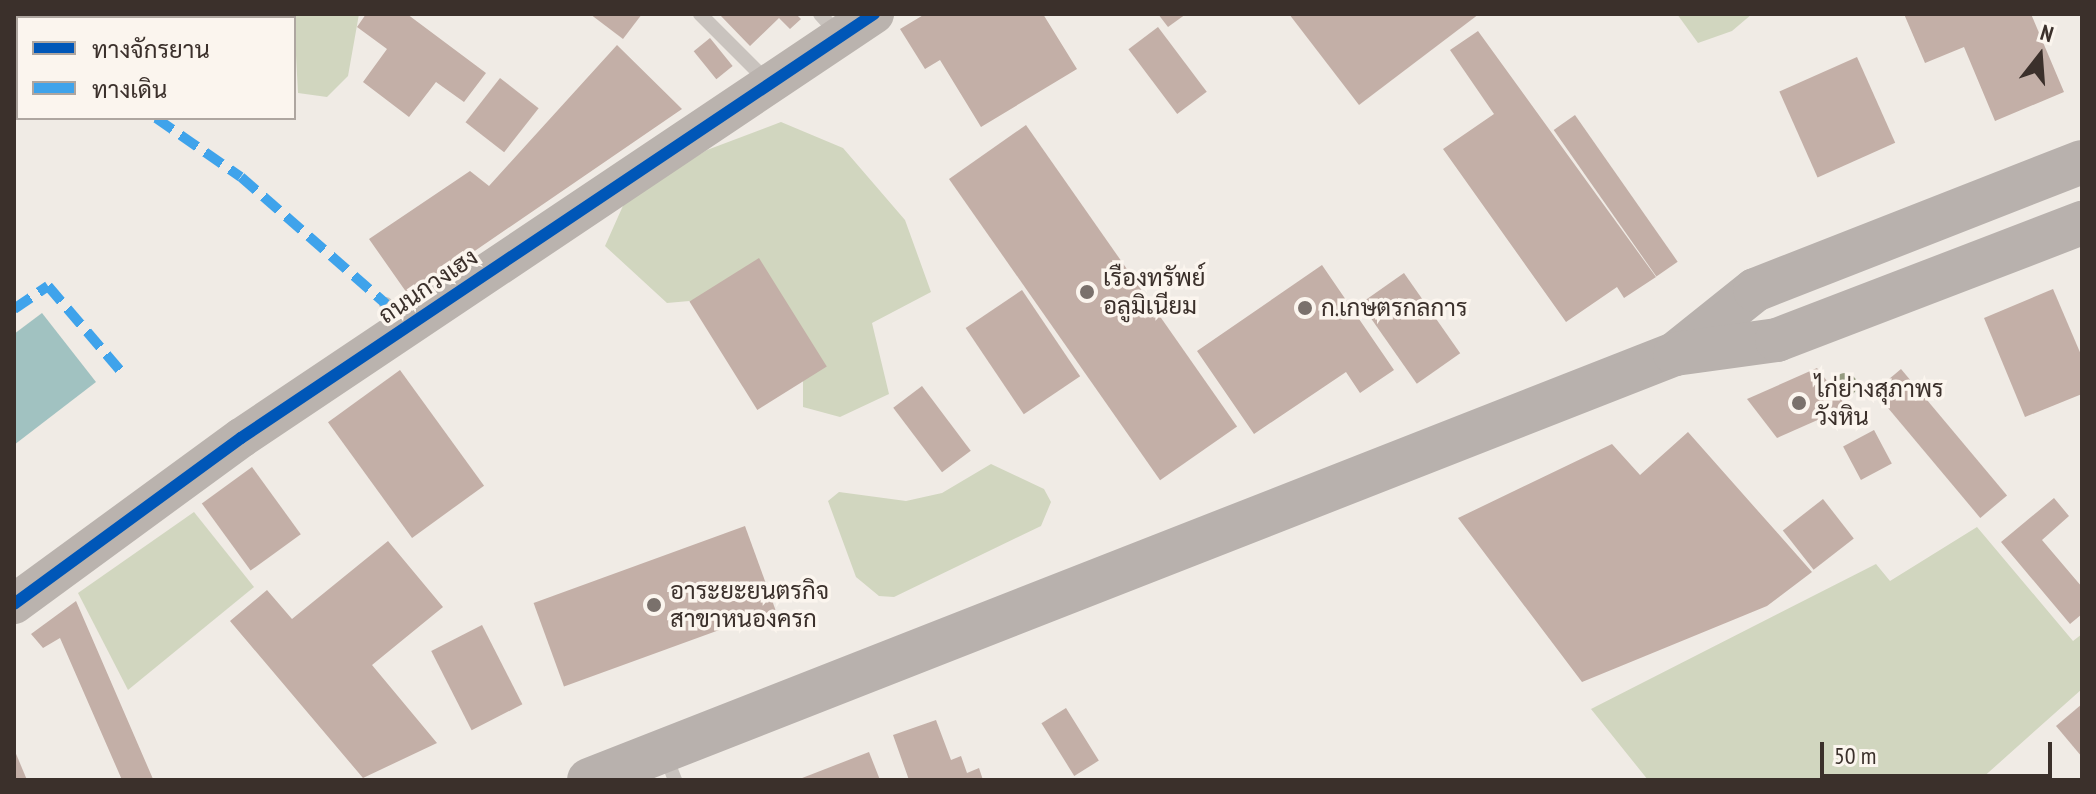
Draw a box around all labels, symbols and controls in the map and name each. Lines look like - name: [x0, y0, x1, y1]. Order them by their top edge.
- legend: [16, 16, 296, 120]
- north arrow: [2000, 16, 2080, 96]
- text: N: [2037, 18, 2057, 48]
- text: ทางจักรยาน: [92, 34, 210, 65]
- text: ทางเดิน: [92, 74, 167, 105]
- street label: ถนนกวงเฮง: [373, 242, 483, 330]
- place label: เรืองทรัพย์ อลูมิเนียม: [1103, 264, 1205, 320]
- marker: เรืองทรัพย์ อลูมิเนียม: [1078, 283, 1096, 301]
- place label: ก.เกษตรกลการ: [1321, 294, 1468, 322]
- marker: ก.เกษตรกลการ: [1296, 299, 1314, 317]
- place label: ไก่ย่างสุภาพร วังหิน: [1815, 375, 1944, 431]
- marker: ไก่ย่างสุภาพร วังหิน: [1790, 394, 1808, 412]
- place label: อาระยะยนตรกิจ สาขาหนองครก: [670, 577, 829, 633]
- marker: อาระยะยนตรกิจ สาขาหนองครก: [645, 596, 663, 614]
- scale bar: [1824, 726, 2056, 776]
- text: 50 m: [1834, 740, 1876, 771]

